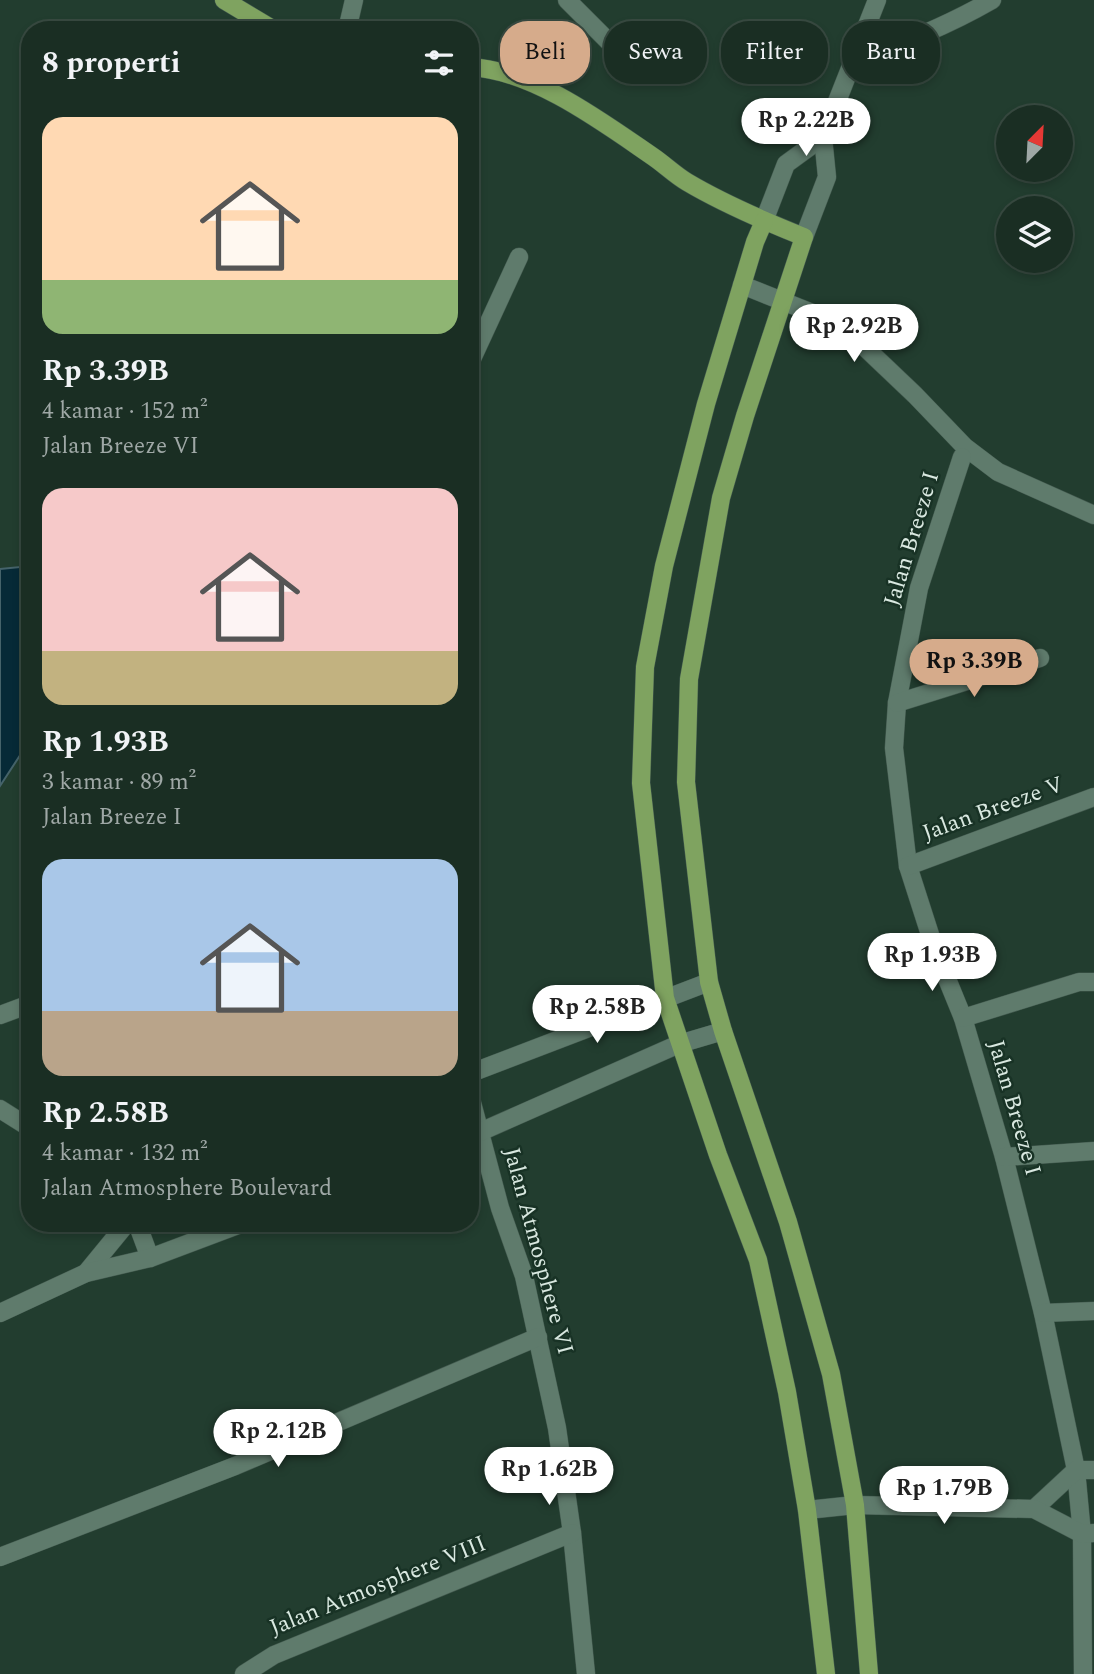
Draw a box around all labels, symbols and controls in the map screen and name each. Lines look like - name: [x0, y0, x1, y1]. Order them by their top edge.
- chip: Beli: [500, 21, 590, 84]
- chip: Sewa: [604, 21, 707, 84]
- chip: Filter: [721, 21, 828, 84]
- chip: Baru: [842, 21, 940, 84]
- text: 8 properti: [42, 40, 180, 86]
- icon: filters: [420, 44, 458, 82]
- pin: Rp 2.22B: [734, 99, 878, 158]
- text: Rp 2.22B: [757, 103, 855, 138]
- north arrow: [996, 105, 1073, 182]
- map controls: [996, 105, 1073, 273]
- icon: home: [187, 163, 313, 289]
- button: layers: [996, 196, 1073, 273]
- pin: Rp 2.92B: [782, 304, 926, 364]
- text: Rp 2.92B: [805, 309, 903, 344]
- text: Rp 3.39B: [42, 348, 169, 394]
- text: 4 kamar · 152 m²: [42, 394, 208, 429]
- text: Jalan Breeze VI: [42, 429, 199, 464]
- street label: Jalan Breeze I: [875, 467, 949, 611]
- icon: home: [187, 534, 313, 660]
- pin: Rp 3.39B: [902, 640, 1046, 699]
- text: Rp 3.39B: [925, 644, 1023, 679]
- text: Rp 1.93B: [42, 719, 169, 765]
- text: 3 kamar · 89 m²: [42, 765, 196, 800]
- street label: Jalan Breeze V: [918, 767, 1068, 851]
- text: Jalan Breeze I: [42, 800, 182, 835]
- icon: home: [187, 905, 313, 1031]
- pin: Rp 1.93B: [860, 934, 1004, 993]
- text: Rp 1.93B: [883, 938, 981, 973]
- pin: Rp 2.58B: [525, 986, 669, 1045]
- text: Rp 2.58B: [548, 990, 646, 1025]
- street label: Jalan Breeze I: [978, 1036, 1050, 1180]
- text: Rp 2.58B: [42, 1090, 169, 1136]
- text: 4 kamar · 132 m²: [42, 1136, 208, 1171]
- street label: Jalan Atmosphere VI: [494, 1144, 582, 1358]
- text: Jalan Atmosphere Boulevard: [42, 1171, 332, 1206]
- pin: Rp 2.12B: [206, 1410, 350, 1469]
- text: Rp 2.12B: [229, 1414, 327, 1449]
- pin: Rp 1.62B: [477, 1448, 621, 1507]
- text: Rp 1.62B: [500, 1452, 598, 1487]
- pin: Rp 1.79B: [872, 1466, 1016, 1526]
- text: Rp 1.79B: [895, 1471, 993, 1506]
- street label: Jalan Atmosphere VIII: [264, 1526, 492, 1646]

